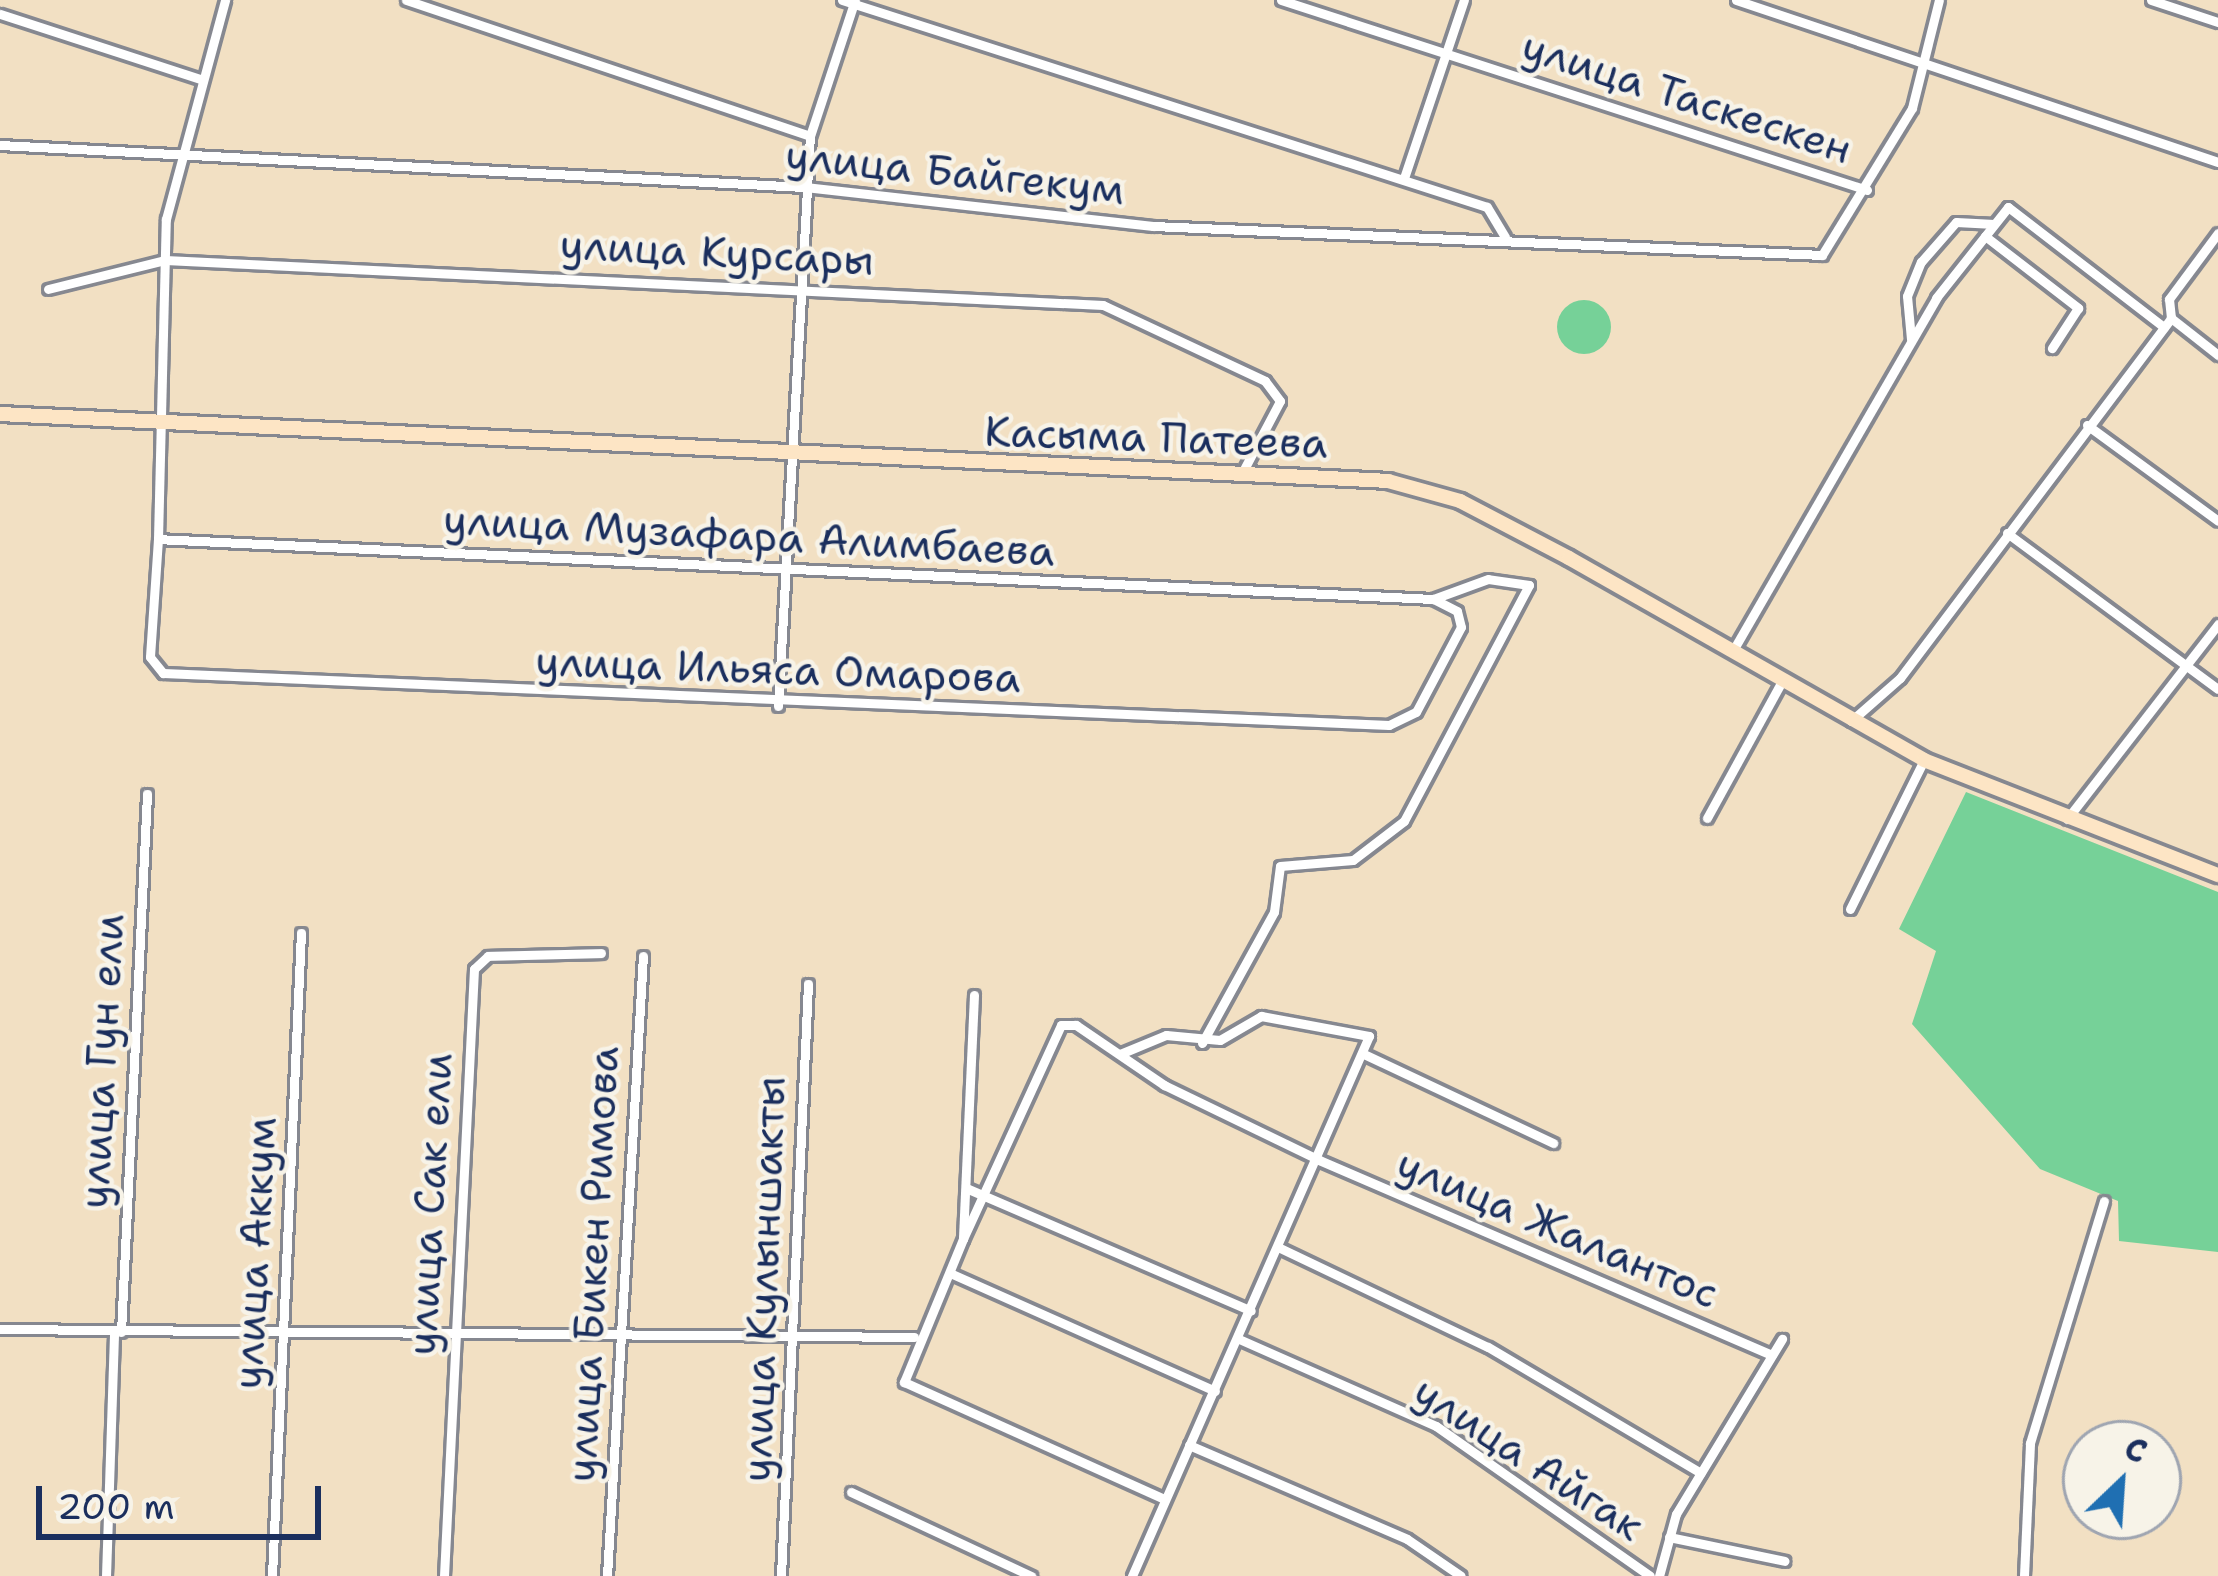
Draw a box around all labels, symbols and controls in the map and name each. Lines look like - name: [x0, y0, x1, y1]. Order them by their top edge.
- street label: улица Таскескен: [1516, 20, 1858, 174]
- street label: улица Байгекум: [783, 129, 1127, 215]
- street label: улица Курсары: [559, 219, 875, 285]
- street label: Касыма Патеева: [984, 406, 1328, 468]
- street label: улица Музафара Алимбаева: [442, 494, 1056, 576]
- street label: улица Ильяса Омарова: [535, 635, 1021, 703]
- street label: улица Гун ели: [68, 912, 134, 1210]
- street label: улица Бикен Римова: [555, 1045, 629, 1483]
- street label: улица Сак ели: [396, 1051, 462, 1357]
- street label: улица Кулыншакты: [731, 1075, 795, 1483]
- street label: улица Аккум: [222, 1116, 286, 1390]
- street label: улица Жалантос: [1390, 1137, 1726, 1319]
- street label: улица Айгак: [1405, 1365, 1653, 1551]
- north arrow: [2062, 1420, 2182, 1540]
- text: С: [2117, 1425, 2155, 1474]
- scale bar: [42, 1462, 327, 1536]
- text: 200 m: [57, 1482, 174, 1531]

